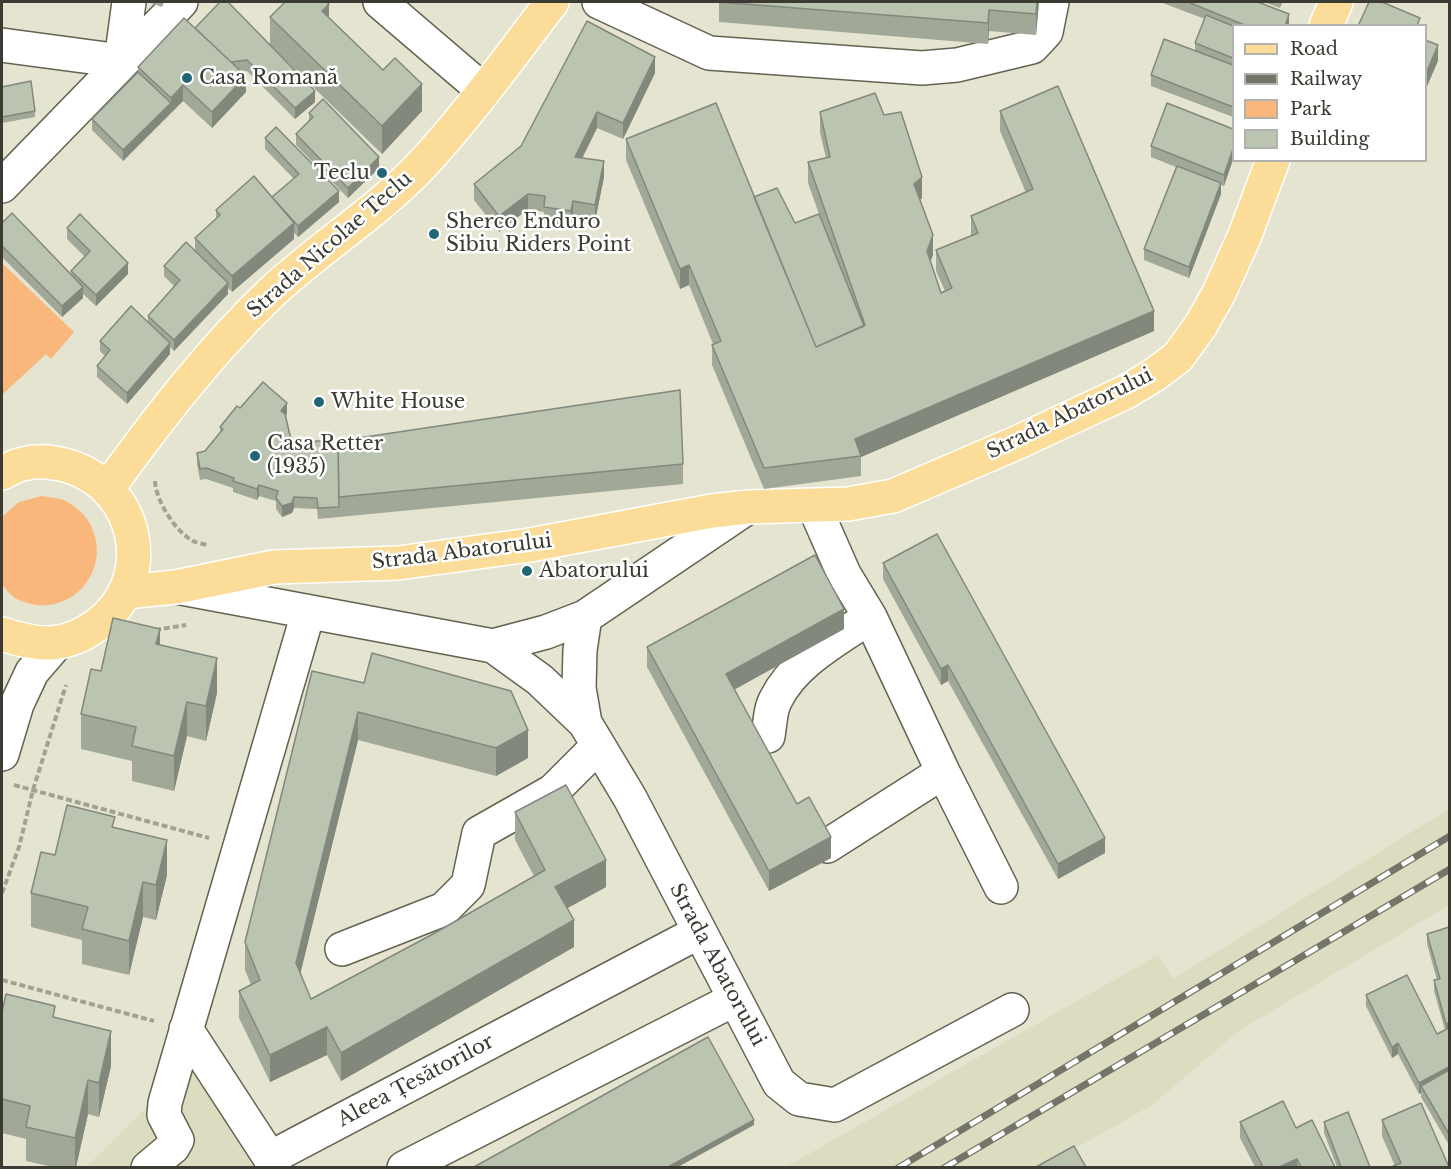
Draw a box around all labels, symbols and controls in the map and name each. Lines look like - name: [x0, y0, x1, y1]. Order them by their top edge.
- legend: [1232, 24, 1427, 162]
- text: Road: [1290, 38, 1338, 60]
- place label: Casa Romană: [199, 66, 338, 90]
- text: Railway: [1290, 68, 1362, 90]
- marker: Casa Romană: [180, 71, 194, 85]
- text: Park: [1290, 98, 1332, 120]
- text: Building: [1290, 128, 1369, 150]
- place label: Teclu: [314, 161, 370, 185]
- marker: Teclu: [375, 166, 389, 180]
- street label: Strada Nicolae Teclu: [243, 167, 417, 323]
- place label: Sherco Enduro Sibiu Riders Point: [446, 210, 631, 257]
- marker: Sherco Enduro Sibiu Riders Point: [427, 227, 441, 241]
- street label: Strada Abatorului: [983, 363, 1157, 465]
- place label: White House: [331, 390, 465, 414]
- marker: White House: [312, 395, 326, 409]
- place label: Casa Retter (1935): [267, 432, 383, 479]
- marker: Casa Retter (1935): [248, 449, 262, 463]
- street label: Strada Abatorului: [371, 529, 553, 575]
- place label: Abatorului: [539, 559, 649, 583]
- marker: Abatorului: [520, 564, 534, 578]
- street label: Strada Abatorului: [664, 879, 770, 1051]
- street label: Aleea Țesătorilor: [334, 1030, 498, 1132]

